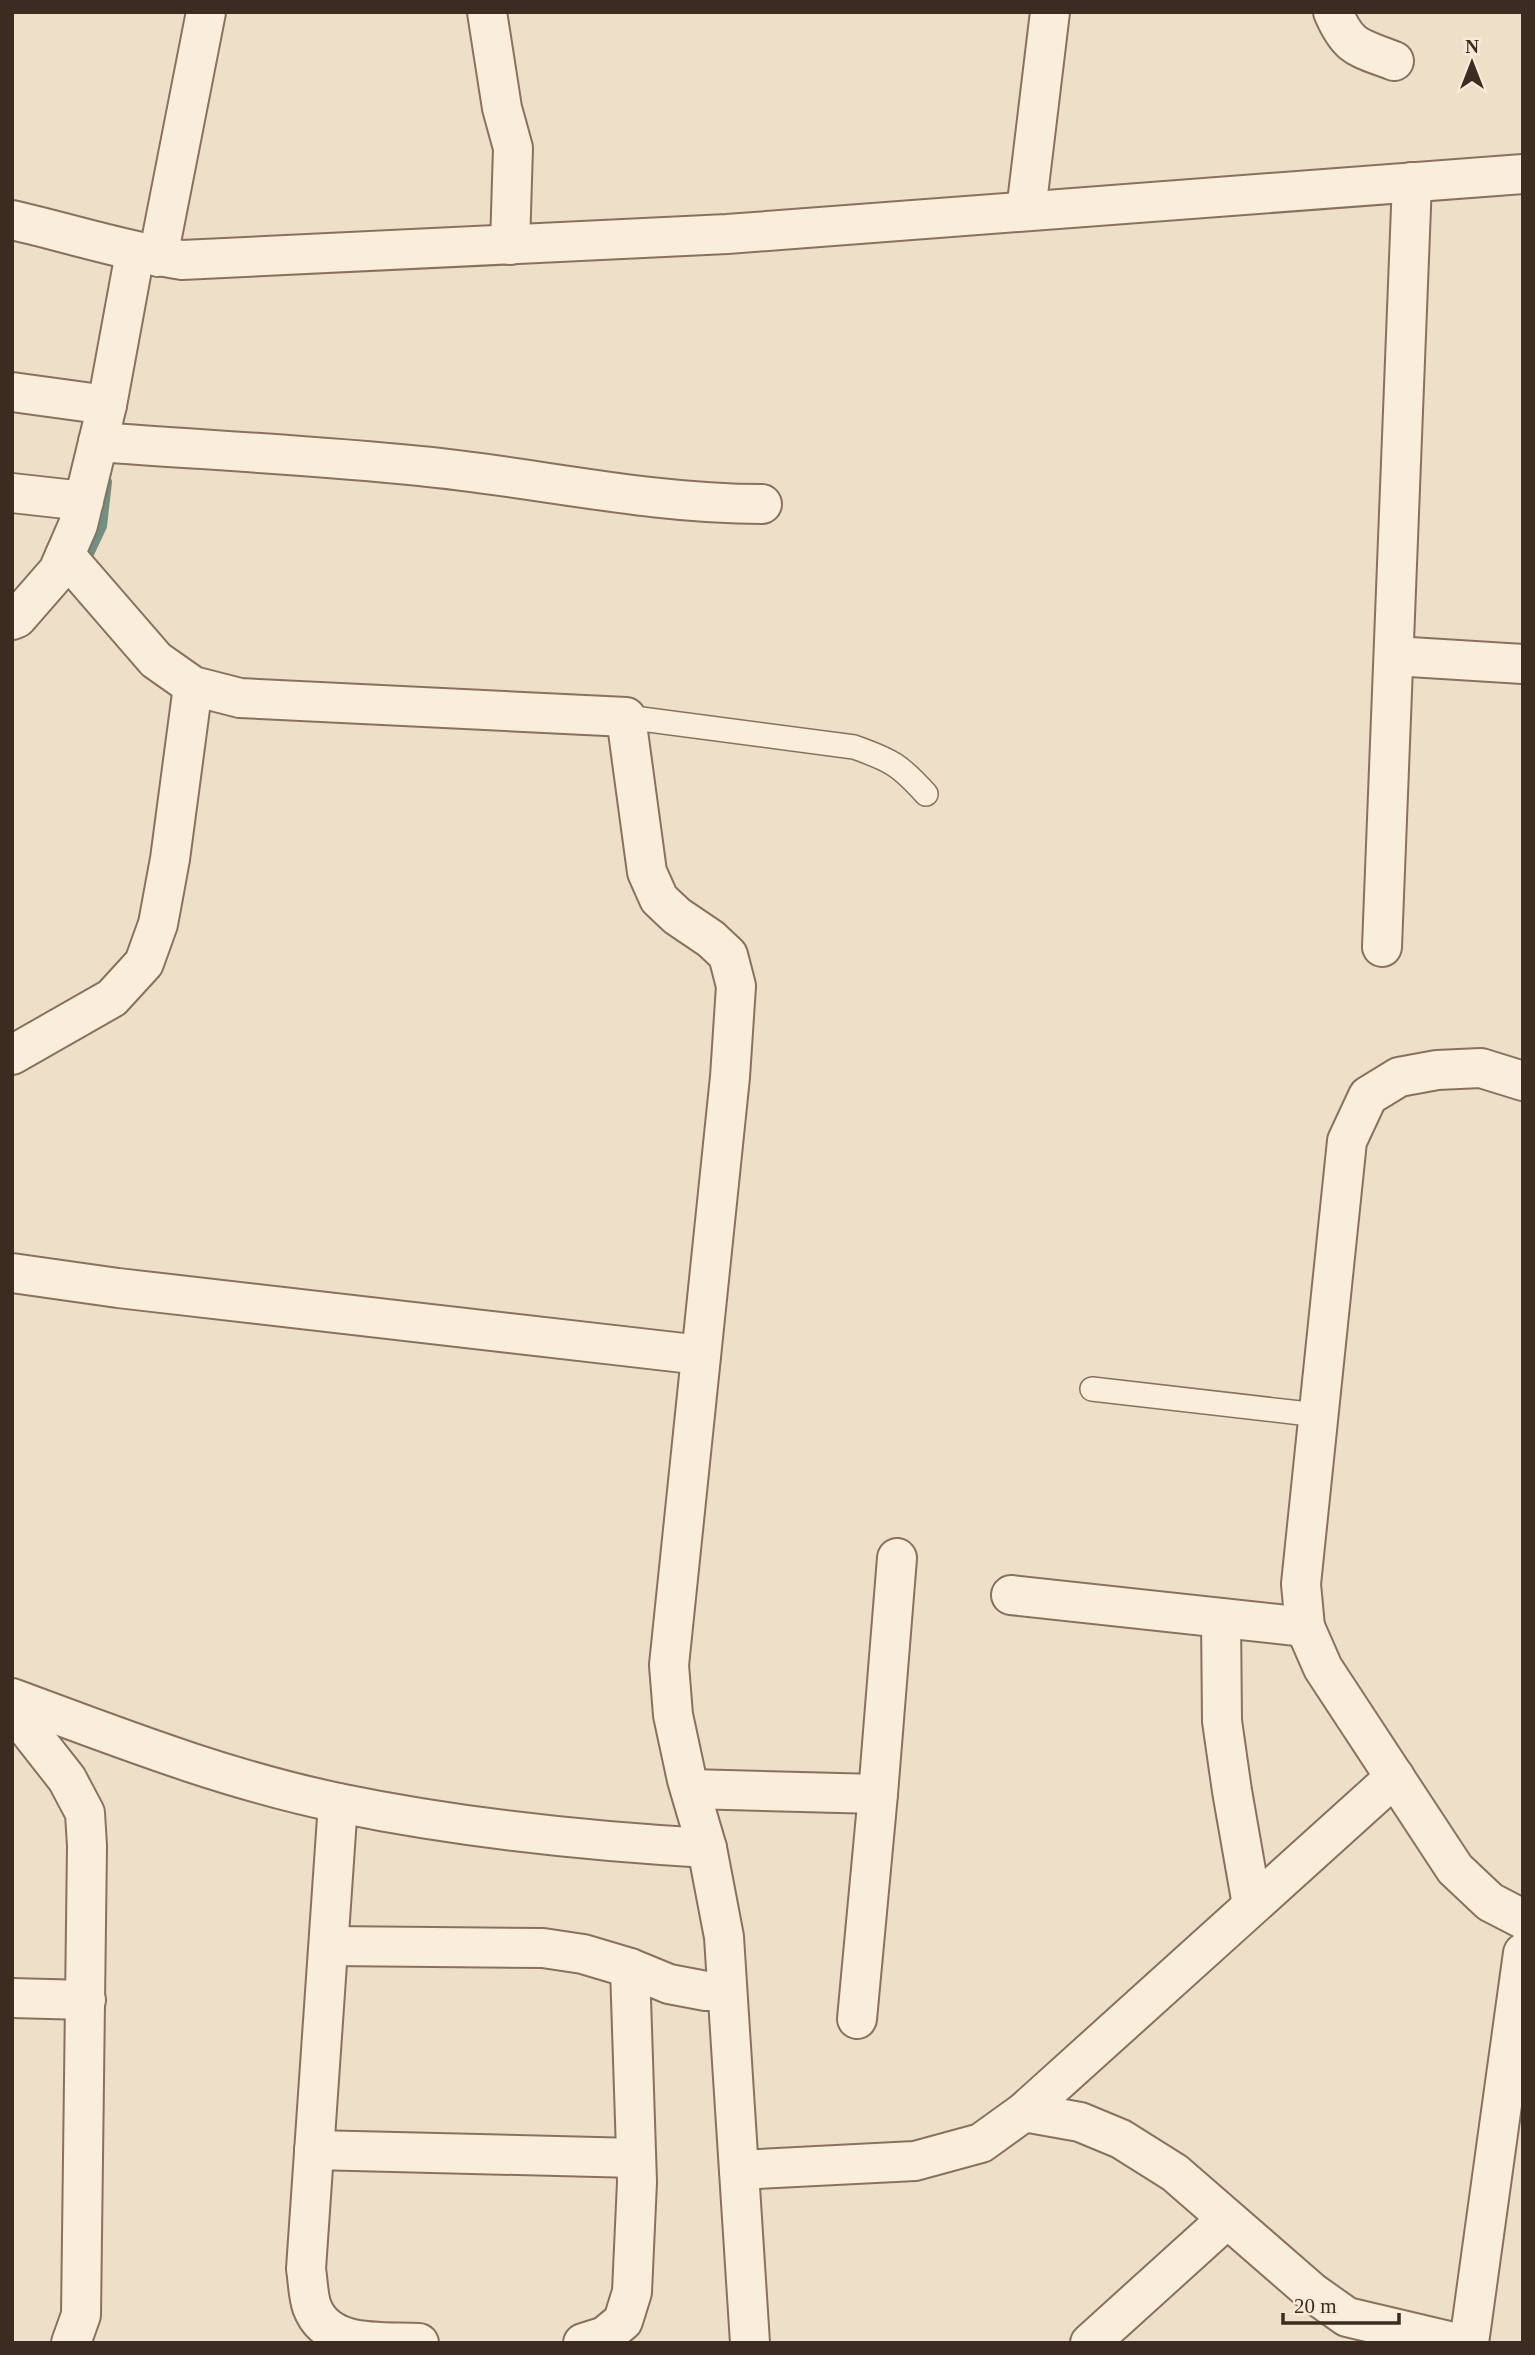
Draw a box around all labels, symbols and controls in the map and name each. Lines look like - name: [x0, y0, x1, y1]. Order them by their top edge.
- north arrow: [1437, 28, 1507, 98]
- text: N: [1465, 36, 1479, 57]
- scale bar: [1283, 2282, 1398, 2326]
- text: 20 m: [1294, 2294, 1337, 2318]

